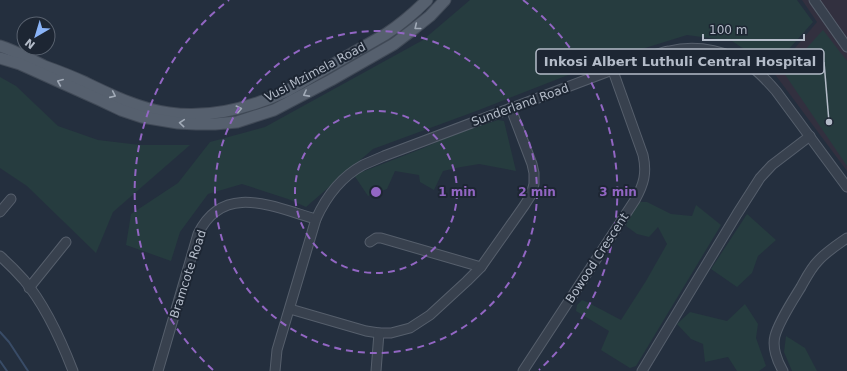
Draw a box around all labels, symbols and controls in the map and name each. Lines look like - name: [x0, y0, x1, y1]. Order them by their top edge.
- north arrow: [16, 16, 56, 56]
- scale bar: [703, 16, 804, 42]
- one-way arrow: [414, 22, 421, 29]
- text: 100 m: [709, 23, 747, 37]
- text: N: [23, 36, 38, 51]
- street label: Vusi Mzimela Road: [262, 40, 368, 104]
- callout: Inkosi Albert Luthuli Central Hospital: [536, 49, 824, 74]
- text: Inkosi Albert Luthuli Central Hospital: [544, 54, 816, 69]
- one-way arrow: [56, 79, 64, 87]
- street label: Sunderland Road: [469, 81, 571, 129]
- one-way arrow: [303, 89, 310, 96]
- one-way arrow: [109, 91, 116, 99]
- one-way arrow: [236, 105, 242, 113]
- one-way arrow: [179, 119, 185, 128]
- centre of rings: [369, 185, 383, 199]
- text: 1 min: [438, 185, 476, 199]
- text: 2 min: [518, 185, 556, 199]
- text: 3 min: [599, 185, 637, 199]
- street label: Bowood Crescent: [563, 210, 631, 306]
- street label: Bramcote Road: [167, 228, 209, 320]

